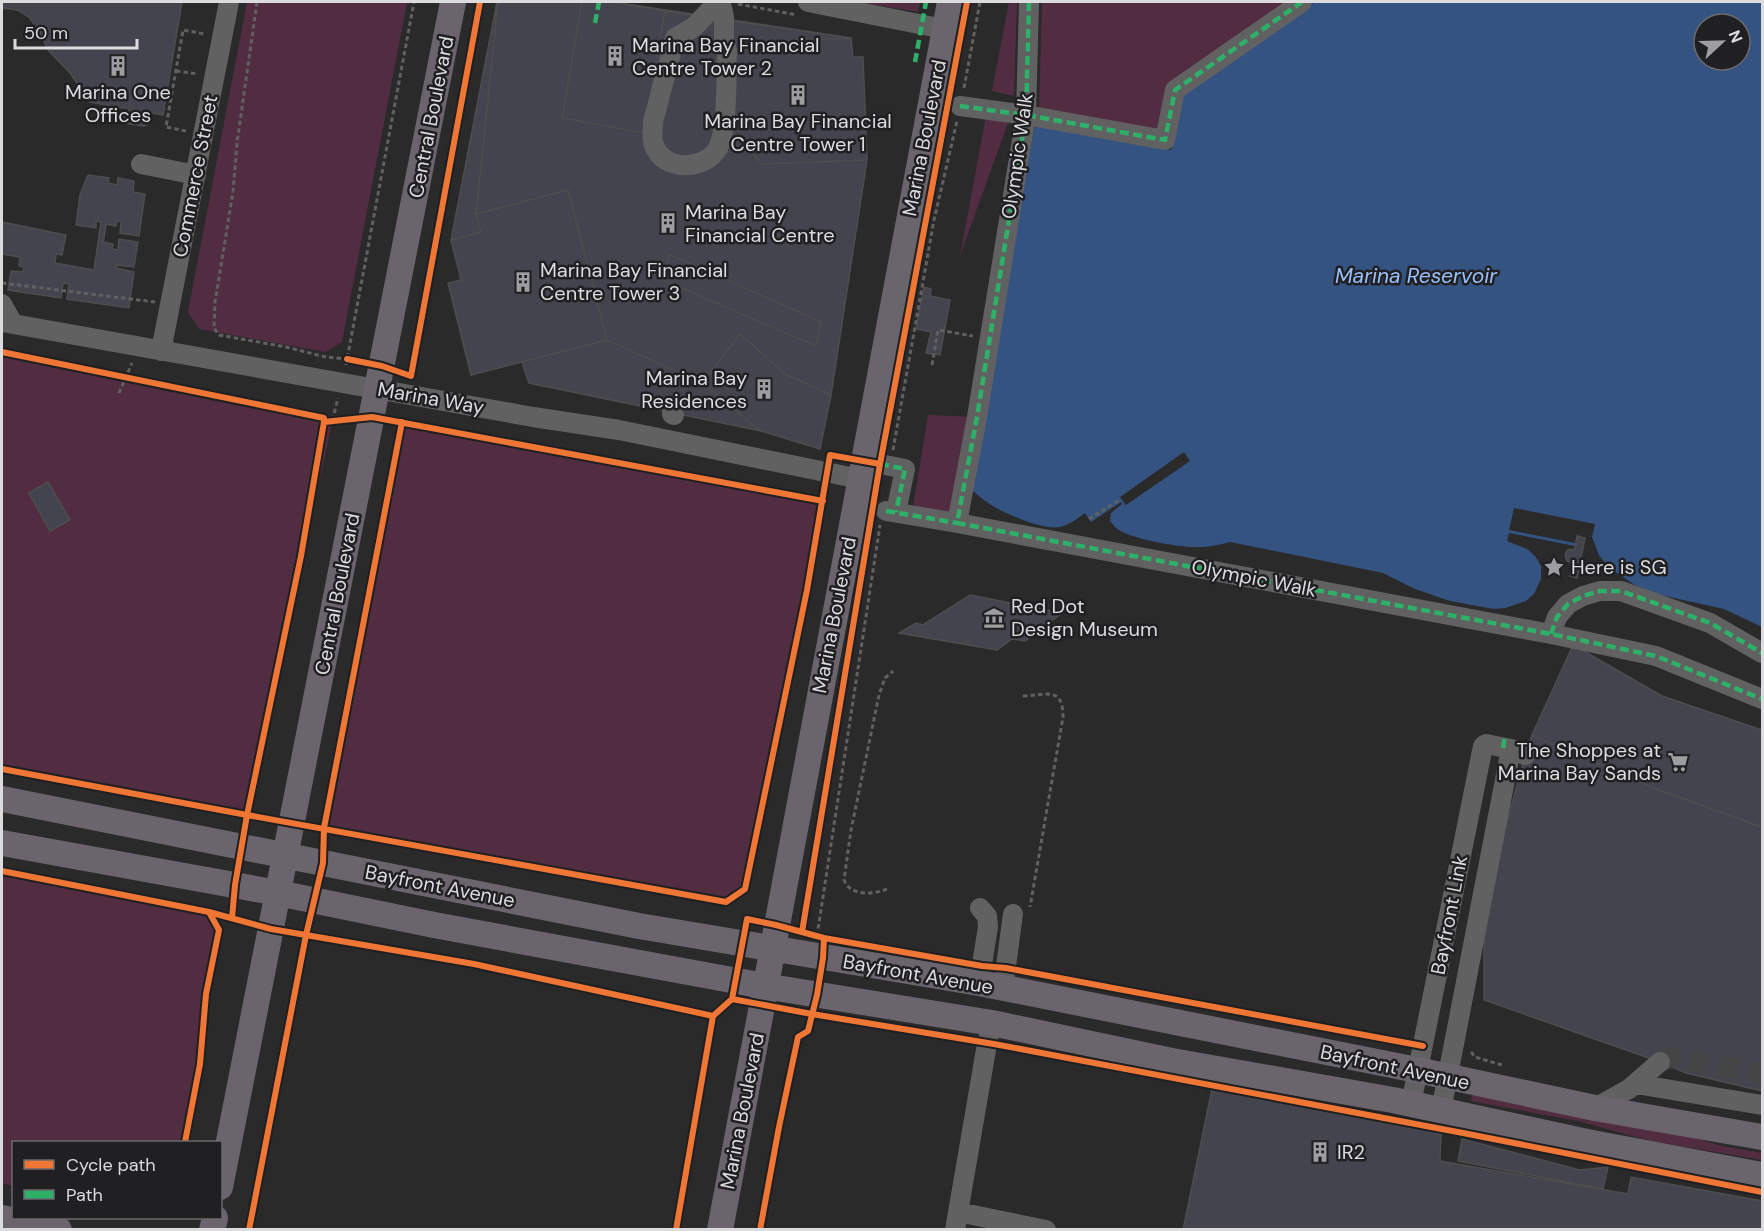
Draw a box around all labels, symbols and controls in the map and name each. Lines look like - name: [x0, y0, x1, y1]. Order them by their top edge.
- scale bar: [15, 12, 136, 50]
- north arrow: [1692, 12, 1752, 72]
- text: 50 m: [24, 21, 68, 45]
- text: N: [1724, 27, 1747, 46]
- place label: Marina Bay Financial Centre Tower 2: [632, 32, 820, 81]
- street label: Central Boulevard: [403, 34, 459, 200]
- building icon: Marina Bay Financial Centre Tower 2: [603, 44, 627, 68]
- building icon: Marina One Offices: [106, 54, 130, 78]
- street label: Marina Boulevard: [896, 58, 952, 218]
- place label: Marina One Offices: [65, 79, 171, 128]
- building icon: Marina Bay Financial Centre Tower 1: [786, 83, 810, 107]
- street label: Olympic Walk: [995, 91, 1039, 221]
- street label: Commerce Street: [166, 92, 224, 259]
- place label: Marina Bay Financial Centre Tower 1: [704, 108, 892, 157]
- place label: Marina Bay Financial Centre: [685, 199, 835, 248]
- building icon: Marina Bay Financial Centre: [656, 211, 680, 235]
- place label: Marina Bay Financial Centre Tower 3: [540, 257, 728, 306]
- water label: Marina Reservoir: [1335, 262, 1498, 290]
- building icon: Marina Bay Financial Centre Tower 3: [511, 270, 535, 294]
- place label: Marina Bay Residences: [641, 365, 747, 414]
- street label: Marina Way: [376, 376, 486, 420]
- building icon: Marina Bay Residences: [752, 377, 776, 401]
- street label: Central Boulevard: [309, 511, 365, 677]
- street label: Marina Boulevard: [806, 535, 862, 695]
- street label: Olympic Walk: [1189, 553, 1319, 603]
- place label: Here is SG: [1571, 554, 1667, 580]
- place icon: Here is SG: [1542, 555, 1566, 579]
- place label: Red Dot Design Museum: [1011, 593, 1158, 642]
- museum icon: Red Dot Design Museum: [982, 606, 1006, 630]
- place label: The Shoppes at Marina Bay Sands: [1498, 737, 1661, 786]
- supermarket icon: The Shoppes at Marina Bay Sands: [1666, 750, 1690, 774]
- street label: Bayfront Link: [1425, 853, 1473, 977]
- street label: Bayfront Avenue: [363, 859, 517, 913]
- street label: Bayfront Avenue: [841, 948, 995, 1000]
- street label: Marina Boulevard: [714, 1031, 770, 1191]
- street label: Bayfront Avenue: [1318, 1038, 1472, 1096]
- place label: IR2: [1337, 1139, 1365, 1165]
- building icon: IR2: [1308, 1140, 1332, 1164]
- legend: [12, 1141, 222, 1219]
- text: Cycle path: [66, 1153, 156, 1177]
- text: Path: [66, 1183, 103, 1207]

